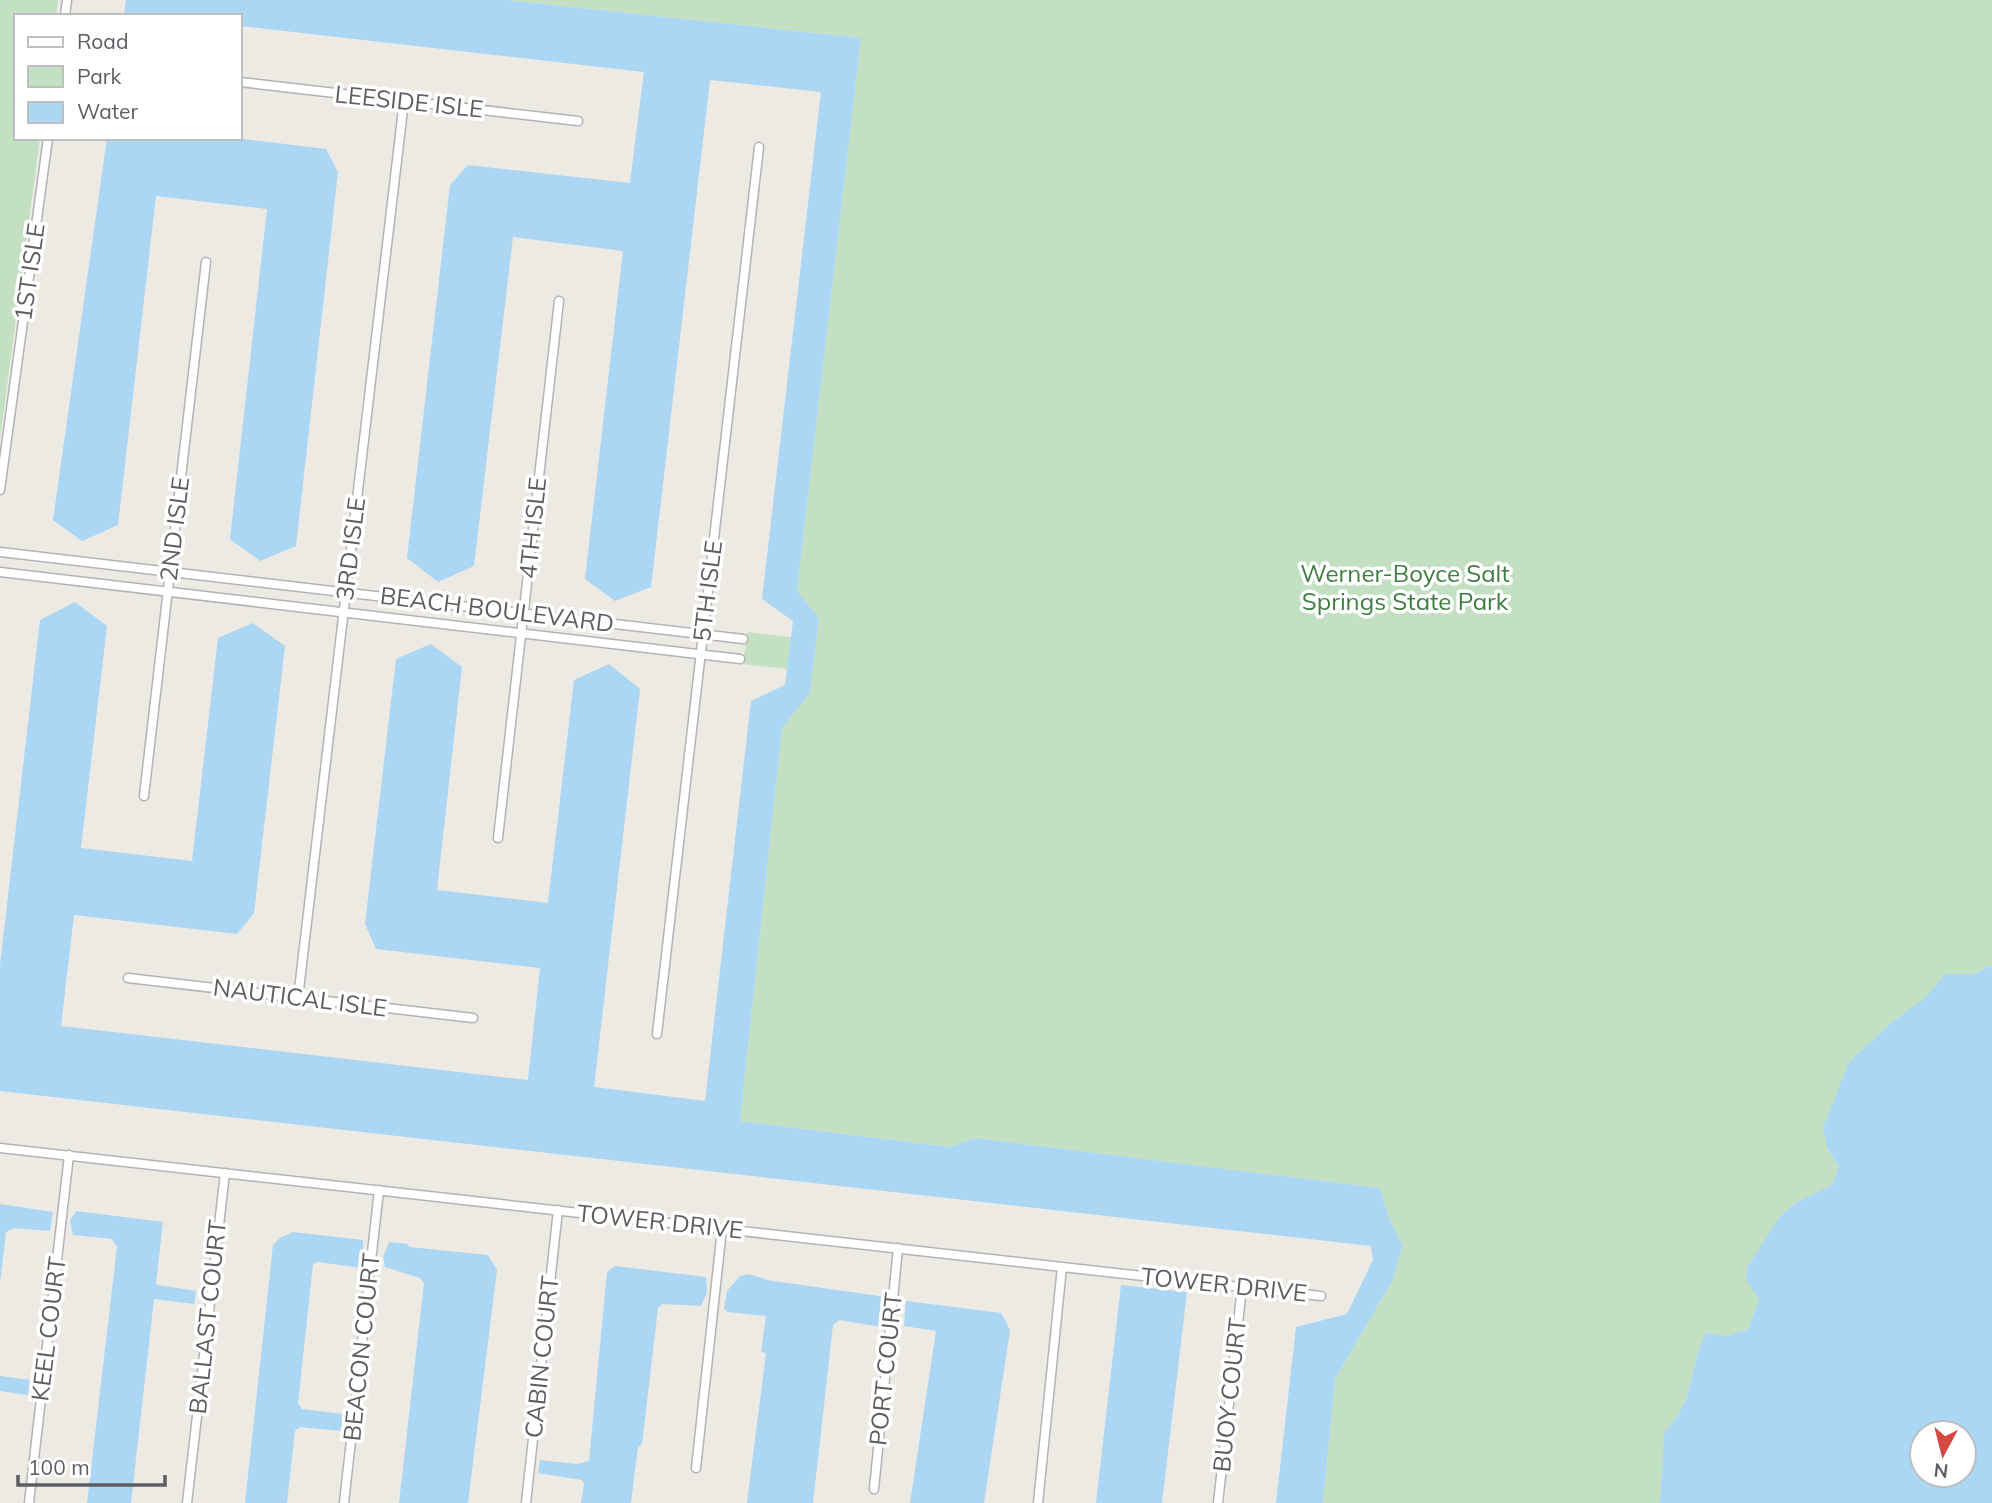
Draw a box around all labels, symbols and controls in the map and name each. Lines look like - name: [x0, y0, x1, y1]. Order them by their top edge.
- legend: [14, 14, 242, 140]
- text: Road: [77, 28, 128, 54]
- text: Park: [77, 63, 121, 89]
- street label: LEESIDE ISLE: [333, 78, 485, 124]
- text: Water: [77, 98, 138, 124]
- street label: 1ST ISLE: [7, 221, 51, 323]
- street label: 2ND ISLE: [153, 475, 195, 583]
- street label: 4TH ISLE: [512, 476, 552, 580]
- street label: 3RD ISLE: [329, 496, 371, 602]
- street label: 5TH ISLE: [686, 538, 728, 643]
- park label: Werner-Boyce Salt Springs State Park: [1300, 558, 1510, 616]
- street label: BEACH BOULEVARD: [378, 580, 616, 638]
- street label: NAUTICAL ISLE: [211, 971, 389, 1023]
- street label: TOWER DRIVE: [576, 1197, 745, 1245]
- street label: BALLAST COURT: [182, 1218, 232, 1415]
- street label: BEACON COURT: [336, 1251, 386, 1442]
- street label: KEEL COURT: [24, 1254, 72, 1403]
- street label: TOWER DRIVE: [1140, 1260, 1309, 1308]
- street label: CABIN COURT: [518, 1274, 564, 1439]
- street label: PORT COURT: [862, 1291, 908, 1447]
- street label: BUOY COURT: [1206, 1316, 1252, 1473]
- north arrow: [1908, 1419, 1978, 1489]
- scale bar: [18, 1444, 164, 1488]
- text: 100 m: [28, 1454, 90, 1480]
- text: N: [1932, 1458, 1950, 1484]

